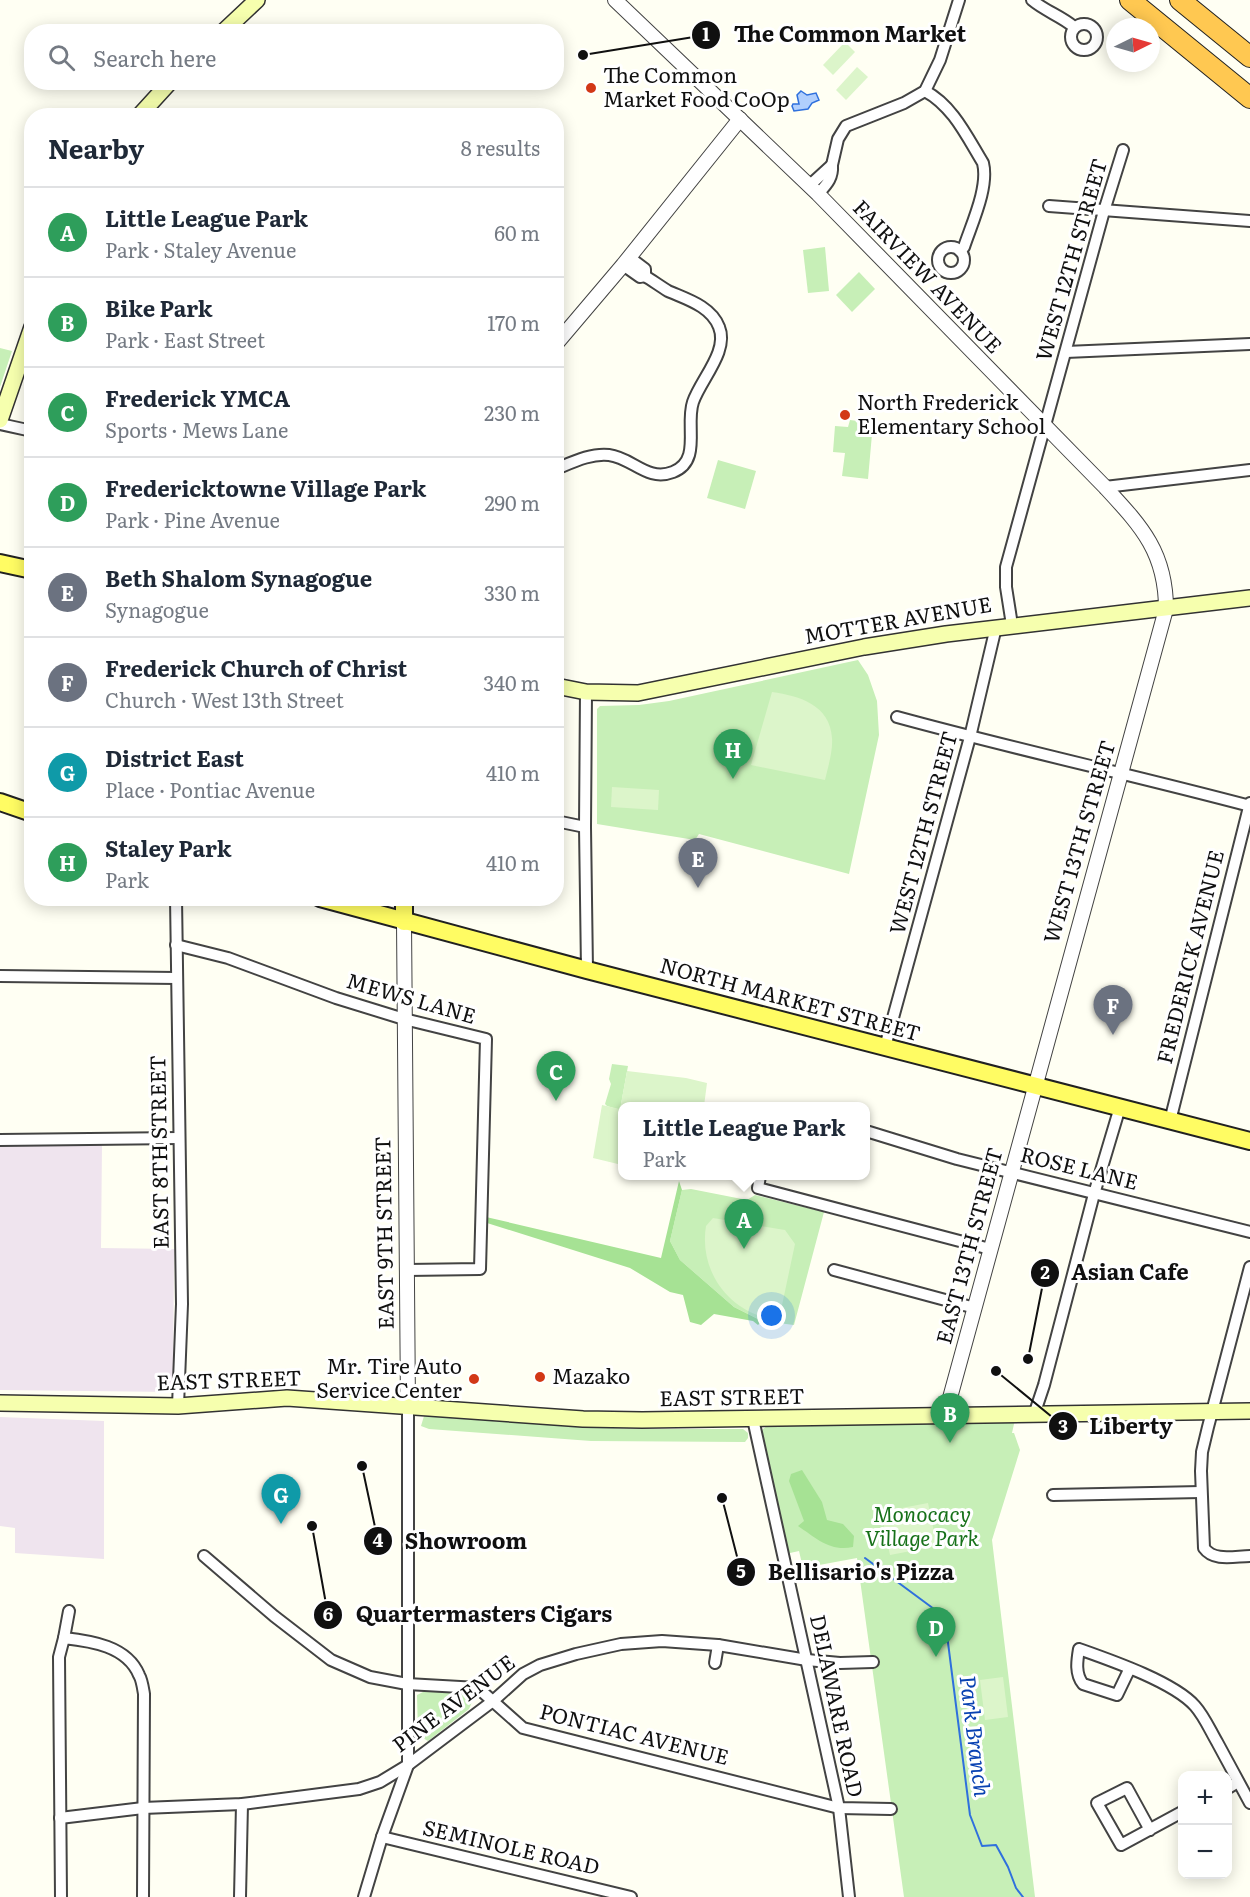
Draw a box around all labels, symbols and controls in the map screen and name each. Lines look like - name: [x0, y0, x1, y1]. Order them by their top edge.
- callout: The Common Market: [691, 15, 978, 55]
- text: The Common Market: [734, 16, 967, 49]
- north arrow: [1106, 18, 1160, 72]
- text: 1: [702, 20, 710, 47]
- search box: [24, 24, 564, 90]
- icon: search: [45, 41, 78, 74]
- text: Search here: [93, 41, 216, 74]
- place label: The Common Market Food CoOp: [603, 58, 790, 113]
- marker: The Common Market Food CoOp: [584, 81, 598, 95]
- text: Nearby: [48, 128, 144, 167]
- text: 8 results: [461, 132, 540, 162]
- street label: WEST 12TH STREET: [1026, 155, 1113, 364]
- street label: FAIRVIEW AVENUE: [847, 192, 1010, 359]
- text: Little League Park: [105, 201, 308, 234]
- text: A: [60, 217, 75, 247]
- text: 60 m: [494, 217, 540, 247]
- text: Park · Staley Avenue: [105, 234, 296, 264]
- text: Bike Park: [105, 291, 213, 324]
- text: B: [61, 307, 74, 337]
- text: 170 m: [487, 307, 540, 337]
- text: Park · East Street: [105, 324, 265, 354]
- text: Frederick YMCA: [105, 381, 290, 414]
- place label: North Frederick Elementary School: [857, 385, 1046, 440]
- text: C: [60, 397, 75, 427]
- text: 230 m: [484, 397, 540, 427]
- marker: North Frederick Elementary School: [838, 408, 852, 422]
- text: Sports · Mews Lane: [105, 414, 288, 444]
- text: Fredericktowne Village Park: [105, 471, 426, 504]
- text: D: [60, 487, 75, 517]
- text: 290 m: [484, 487, 540, 517]
- text: Park · Pine Avenue: [105, 504, 280, 534]
- text: Beth Shalom Synagogue: [105, 561, 372, 594]
- text: E: [61, 577, 74, 607]
- text: 330 m: [484, 577, 540, 607]
- street label: MOTTER AVENUE: [801, 587, 994, 650]
- text: Synagogue: [105, 594, 209, 624]
- text: Frederick Church of Christ: [105, 651, 407, 684]
- text: F: [61, 667, 74, 697]
- text: 340 m: [483, 667, 540, 697]
- text: Church · West 13th Street: [105, 684, 344, 714]
- street label: WEST 12TH STREET: [880, 727, 964, 937]
- pin: H: [714, 730, 752, 779]
- street label: WEST 13TH STREET: [1034, 736, 1121, 946]
- text: District East: [105, 741, 244, 774]
- text: G: [60, 757, 75, 787]
- text: 410 m: [486, 757, 540, 787]
- text: Place · Pontiac Avenue: [105, 774, 315, 804]
- text: Staley Park: [105, 831, 231, 864]
- pin: E: [678, 838, 718, 888]
- street label: FREDERICK AVENUE: [1147, 846, 1230, 1067]
- text: H: [59, 847, 76, 877]
- text: 410 m: [486, 847, 540, 877]
- text: Park: [105, 864, 149, 894]
- street label: NORTH MARKET STREET: [657, 948, 924, 1047]
- street label: MEWS LANE: [343, 963, 480, 1030]
- pin: F: [1094, 986, 1132, 1035]
- pin: C: [536, 1052, 576, 1101]
- street label: EAST 8TH STREET: [140, 1055, 175, 1249]
- popup: [618, 1102, 870, 1180]
- text: Little League Park: [642, 1110, 846, 1143]
- street label: EAST 9TH STREET: [365, 1136, 400, 1330]
- street label: ROSE LANE: [1017, 1137, 1142, 1196]
- text: Park: [642, 1143, 686, 1173]
- street label: EAST 13TH STREET: [926, 1144, 1009, 1347]
- pin: A: [724, 1200, 764, 1249]
- callout: Asian Cafe: [1030, 1253, 1201, 1293]
- text: Asian Cafe: [1071, 1254, 1189, 1287]
- text: 2: [1040, 1258, 1050, 1285]
- your location: [757, 1301, 786, 1330]
- place label: Mr. Tire Auto Service Center: [316, 1349, 462, 1404]
- place label: Mazako: [552, 1359, 630, 1390]
- street label: EAST STREET: [156, 1360, 302, 1397]
- marker: Mazako: [533, 1370, 547, 1384]
- marker: Mr. Tire Auto Service Center: [467, 1372, 481, 1386]
- street label: EAST STREET: [659, 1379, 805, 1412]
- pin: B: [930, 1394, 970, 1443]
- callout: Liberty: [1048, 1406, 1185, 1446]
- text: Liberty: [1089, 1408, 1173, 1441]
- text: 3: [1058, 1412, 1068, 1439]
- pin: G: [262, 1474, 300, 1524]
- park label: Monocacy Village Park: [865, 1497, 979, 1552]
- callout: Showroom: [363, 1521, 540, 1561]
- text: Showroom: [405, 1523, 527, 1556]
- text: 4: [373, 1526, 384, 1553]
- callout: Bellisario's Pizza: [726, 1552, 966, 1592]
- text: Bellisario's Pizza: [768, 1554, 955, 1587]
- text: 5: [736, 1557, 746, 1584]
- callout: Quartermasters Cigars: [313, 1595, 624, 1635]
- text: Quartermasters Cigars: [356, 1596, 612, 1629]
- text: 6: [323, 1600, 333, 1627]
- pin: D: [916, 1608, 956, 1657]
- street label: DELAWARE ROAD: [804, 1611, 873, 1800]
- street label: PINE AVENUE: [385, 1646, 520, 1758]
- water label: Park Branch: [953, 1673, 1000, 1798]
- street label: PONTIAC AVENUE: [537, 1694, 733, 1771]
- map controls: [1178, 1771, 1232, 1879]
- button: +: [1178, 1771, 1232, 1825]
- street label: SEMINOLE ROAD: [420, 1810, 603, 1881]
- button: −: [1178, 1825, 1232, 1879]

